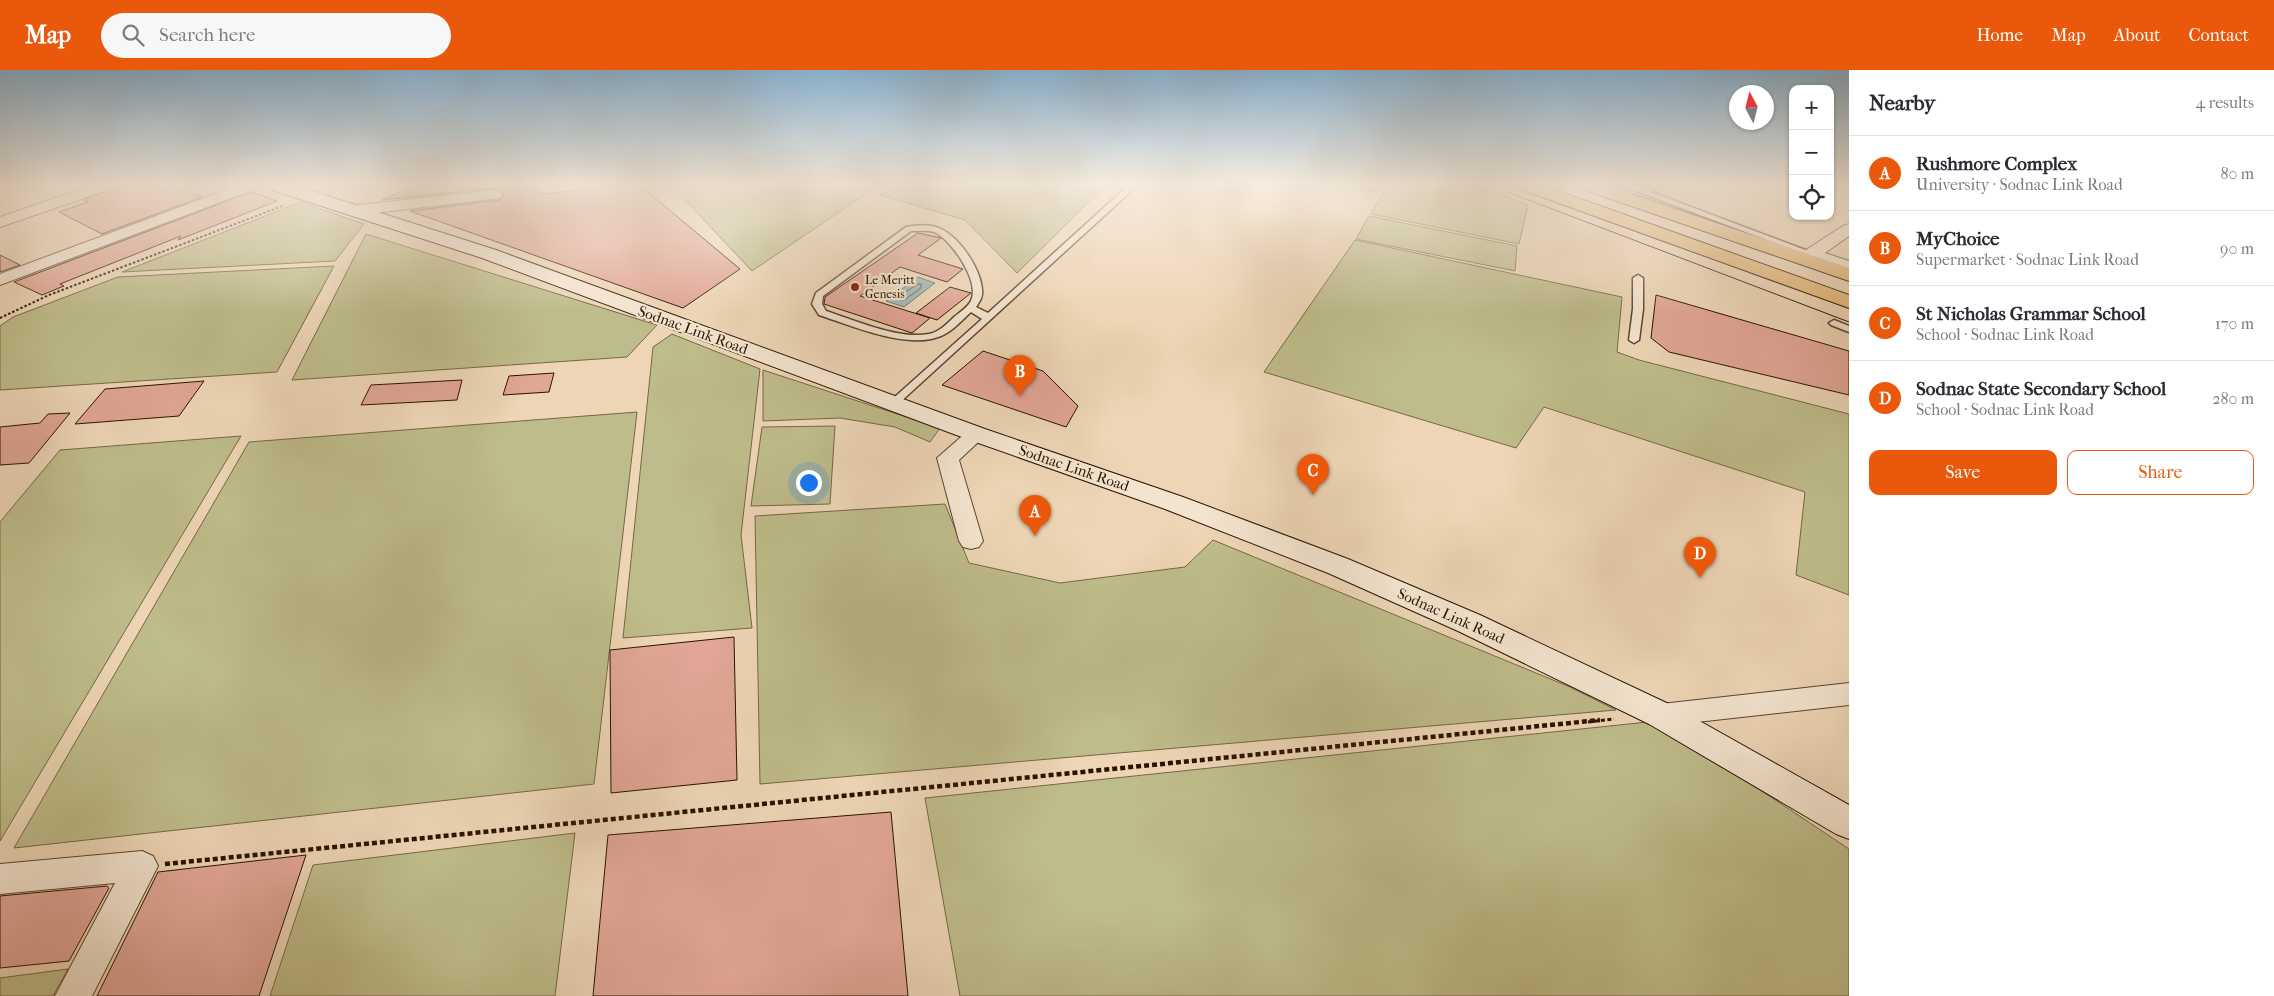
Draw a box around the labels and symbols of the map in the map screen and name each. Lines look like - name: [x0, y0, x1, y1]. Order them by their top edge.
- north arrow: [1729, 85, 1774, 130]
- place label: Le Meritt Genesis: [865, 273, 915, 301]
- marker: Le Meritt Genesis: [849, 281, 861, 293]
- street label: Sodnac Link Road: [636, 302, 751, 358]
- pin: B: [1004, 355, 1036, 396]
- street label: Sodnac Link Road: [1016, 441, 1132, 496]
- pin: C: [1297, 454, 1329, 495]
- your location: [796, 470, 822, 496]
- pin: A: [1019, 495, 1051, 536]
- pin: D: [1684, 537, 1716, 578]
- street label: Sodnac Link Road: [1395, 584, 1508, 648]

